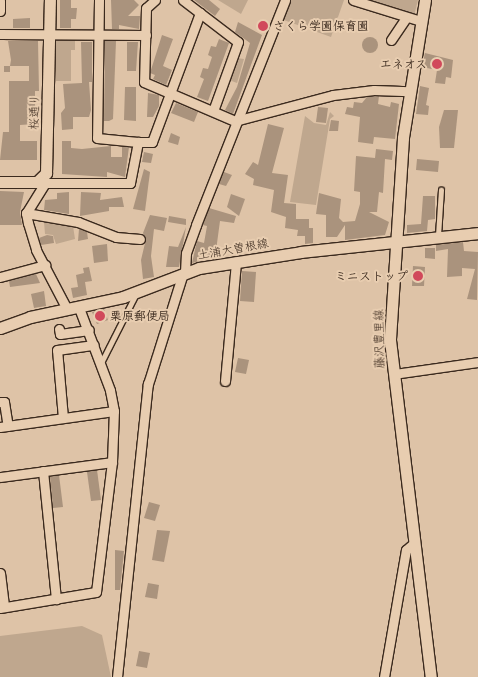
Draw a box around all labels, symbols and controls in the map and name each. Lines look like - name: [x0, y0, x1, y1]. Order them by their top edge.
- place label: さくら学園保育園: [273, 19, 369, 33]
- marker: さくら学園保育園: [257, 20, 269, 32]
- place label: エネオス: [379, 57, 427, 71]
- marker: エネオス: [431, 58, 443, 70]
- street label: 桜通り: [26, 94, 42, 130]
- street label: 土浦大曽根線: [196, 236, 270, 262]
- place label: ミニストップ: [336, 269, 408, 283]
- marker: ミニストップ: [412, 270, 424, 282]
- place label: 栗原郵便局: [110, 309, 170, 323]
- street label: 藤沢豊里線: [371, 309, 387, 369]
- marker: 栗原郵便局: [94, 310, 106, 322]

